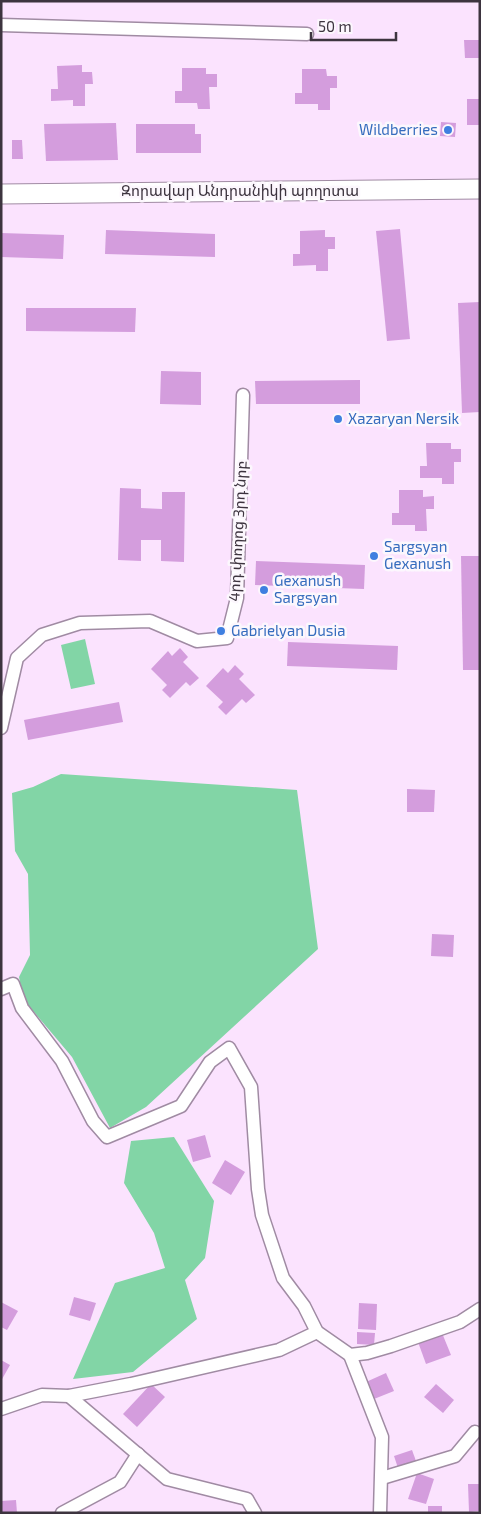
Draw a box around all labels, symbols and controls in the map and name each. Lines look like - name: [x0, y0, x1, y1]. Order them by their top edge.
- scale bar: [311, 10, 396, 42]
- text: 50 m: [318, 17, 352, 35]
- place label: Wildberries: [359, 120, 438, 138]
- marker: Wildberries: [442, 124, 454, 136]
- street label: Զորավար Անդրանիկի պողոտա: [121, 181, 359, 200]
- place label: Xazaryan Nersik: [348, 409, 459, 427]
- marker: Xazaryan Nersik: [332, 413, 344, 425]
- street label: 4րդ փողոց 3րդ նրբ: [224, 460, 251, 602]
- place label: Sargsyan Gexanush: [384, 537, 451, 572]
- marker: Sargsyan Gexanush: [368, 550, 380, 562]
- place label: Gexanush Sargsyan: [274, 571, 341, 606]
- marker: Gexanush Sargsyan: [258, 584, 270, 596]
- place label: Gabrielyan Dusia: [231, 621, 345, 639]
- marker: Gabrielyan Dusia: [215, 625, 227, 637]

